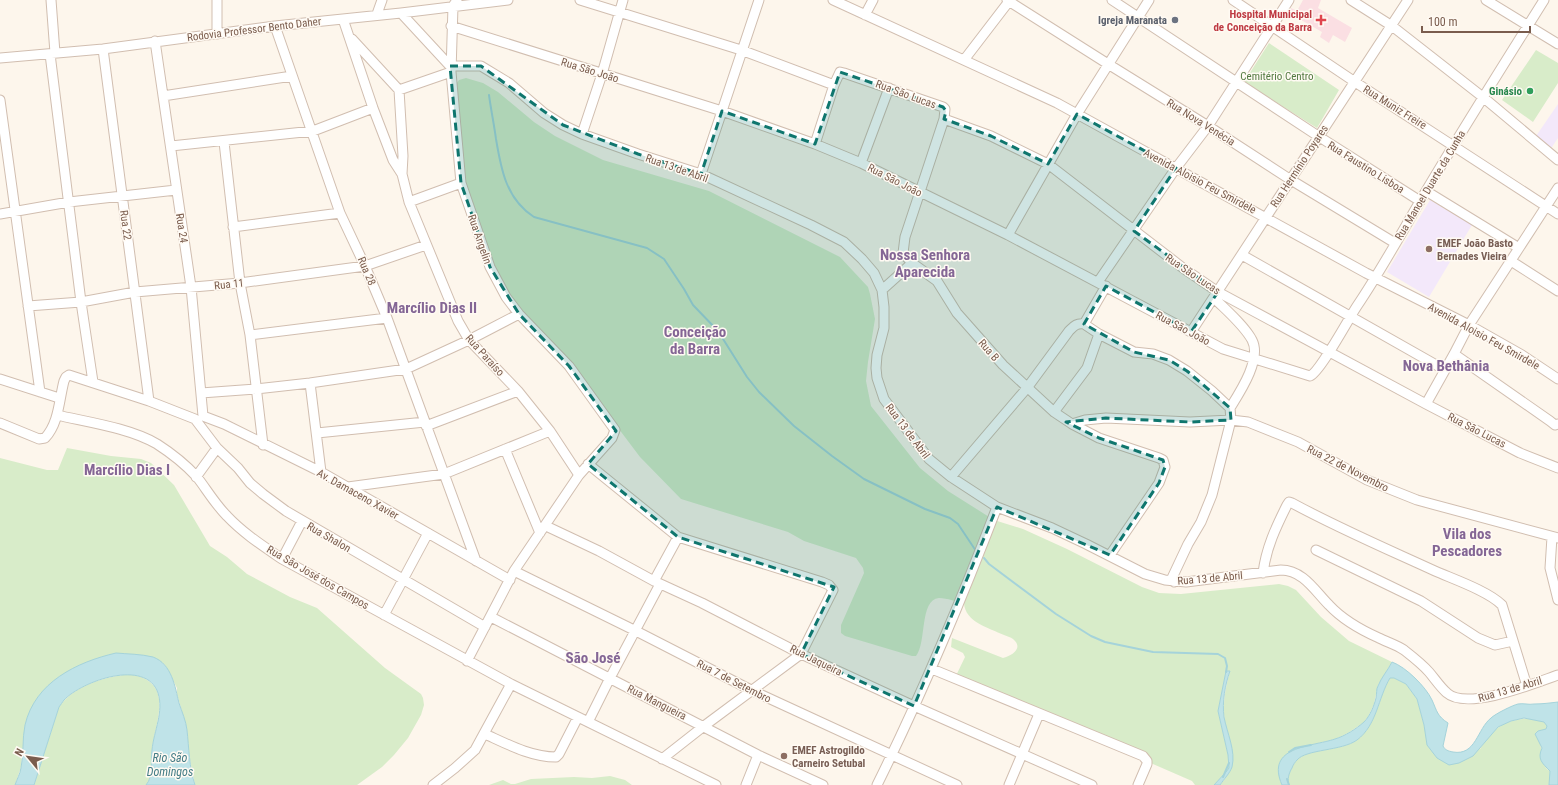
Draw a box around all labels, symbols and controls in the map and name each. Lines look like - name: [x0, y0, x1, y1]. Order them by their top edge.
- place label: Hospital Municipal de Conceição da Barra: [1213, 8, 1312, 34]
- scale bar: [1422, 8, 1530, 34]
- place label: Igreja Maranata: [1098, 14, 1167, 27]
- marker: Hospital Municipal de Conceição da Barra: [1315, 14, 1327, 26]
- street label: Rodovia Professor Bento Daher: [186, 15, 323, 44]
- marker: Igreja Maranata: [1170, 15, 1180, 25]
- text: 100 m: [1428, 15, 1458, 29]
- street label: Rua São João: [559, 56, 621, 86]
- park label: Cemitério Centro: [1240, 70, 1314, 83]
- street label: Rua São Lucas: [874, 77, 938, 111]
- street label: Rua Muniz Freire: [1361, 83, 1429, 132]
- place label: Ginásio: [1489, 85, 1523, 98]
- marker: Ginásio: [1525, 86, 1535, 96]
- street label: Rua Nova Venécia: [1164, 96, 1237, 149]
- street label: Rua Hermínio Poyares: [1268, 123, 1331, 210]
- street label: Rua Manoel Duarte da Cunha: [1392, 128, 1468, 242]
- street label: Rua Faustino Lisboa: [1325, 139, 1406, 196]
- street label: Avenida Aloisio Feu Smirdele: [1141, 146, 1258, 217]
- street label: Rua 13 de Abril: [644, 152, 710, 185]
- street label: Rua São João: [865, 161, 925, 200]
- street label: Rua 22: [117, 209, 134, 241]
- street label: Rua 24: [173, 212, 190, 244]
- street label: Rua Angelin: [465, 213, 494, 266]
- place label: EMEF João Basto Bernades Vieira: [1437, 237, 1514, 263]
- marker: EMEF João Basto Bernades Vieira: [1424, 244, 1434, 254]
- district label: Nossa Senhora Aparecida: [880, 246, 970, 281]
- street label: Rua São Lucas: [1163, 251, 1223, 298]
- street label: Rua 28: [355, 255, 378, 287]
- street label: Rua 11: [214, 276, 245, 293]
- district label: Marcílio Dias II: [387, 299, 477, 317]
- street label: Avenida Aloisio Feu Smirdele: [1426, 300, 1542, 373]
- street label: Rua São João: [1153, 309, 1213, 348]
- district label: Conceição da Barra: [664, 323, 726, 358]
- street label: Rua Paraíso: [462, 332, 507, 379]
- street label: Rua B: [976, 337, 1002, 364]
- district label: Nova Bethânia: [1403, 357, 1489, 375]
- street label: Rua 13 de Abril: [883, 401, 933, 461]
- street label: Rua São Lucas: [1445, 410, 1508, 451]
- street label: Rua 22 de Novembro: [1305, 442, 1391, 495]
- district label: Marcílio Dias I: [84, 461, 170, 479]
- street label: Av. Damaceno Xavier: [315, 467, 401, 523]
- street label: Rua Shalon: [304, 520, 353, 555]
- district label: Vila dos Pescadores: [1432, 525, 1502, 560]
- street label: Rua São José dos Campos: [264, 543, 371, 612]
- street label: Rua 13 de Abril: [1177, 569, 1243, 588]
- street label: Rua Jaqueira: [788, 642, 844, 679]
- district label: São José: [566, 649, 620, 667]
- street label: Rua 7 de Setembro: [694, 657, 774, 706]
- street label: Rua 13 de Abril: [1477, 674, 1543, 705]
- street label: Rua Mangueira: [625, 682, 689, 723]
- north arrow: [8, 737, 48, 777]
- place label: EMEF Astrogildo Carneiro Setubal: [792, 744, 866, 770]
- text: N: [12, 746, 27, 758]
- water label: Rio São Domingos: [147, 751, 193, 779]
- marker: EMEF Astrogildo Carneiro Setubal: [779, 751, 789, 761]

